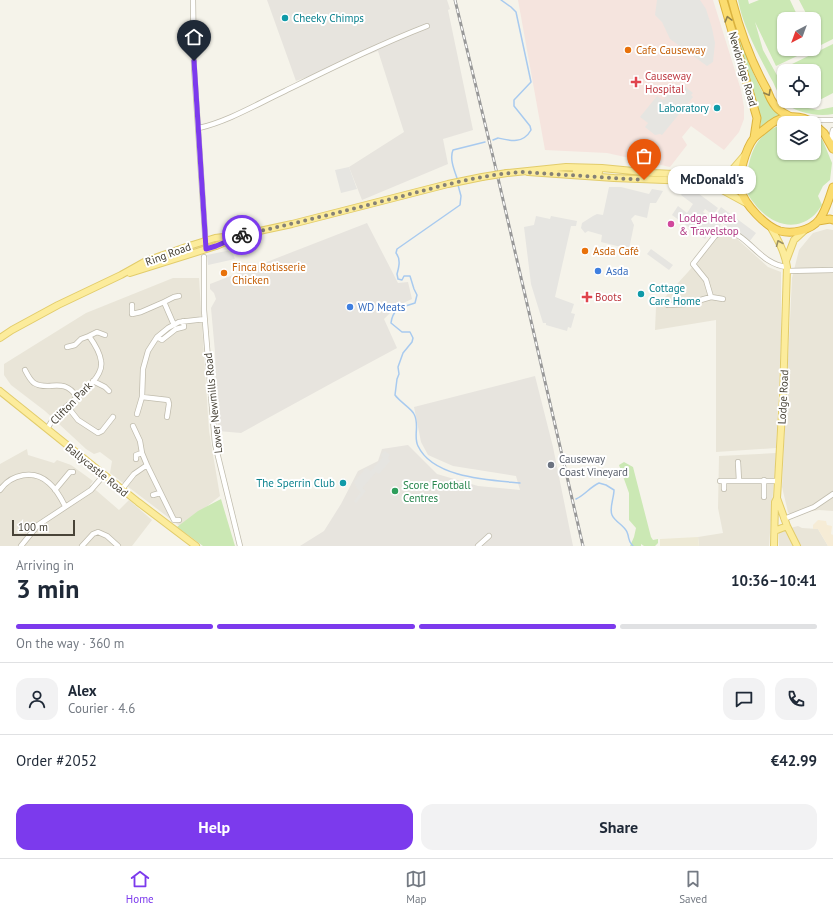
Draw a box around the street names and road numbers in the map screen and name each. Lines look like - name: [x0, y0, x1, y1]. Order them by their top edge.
- street label: Newbridge Road: [726, 30, 760, 108]
- street label: Ring Road: [143, 239, 193, 269]
- street label: Lower Newmills Road: [201, 352, 225, 454]
- street label: Lodge Road: [775, 369, 791, 425]
- street label: Clifton Park: [47, 378, 95, 427]
- street label: Ballycastle Road: [63, 440, 131, 500]

